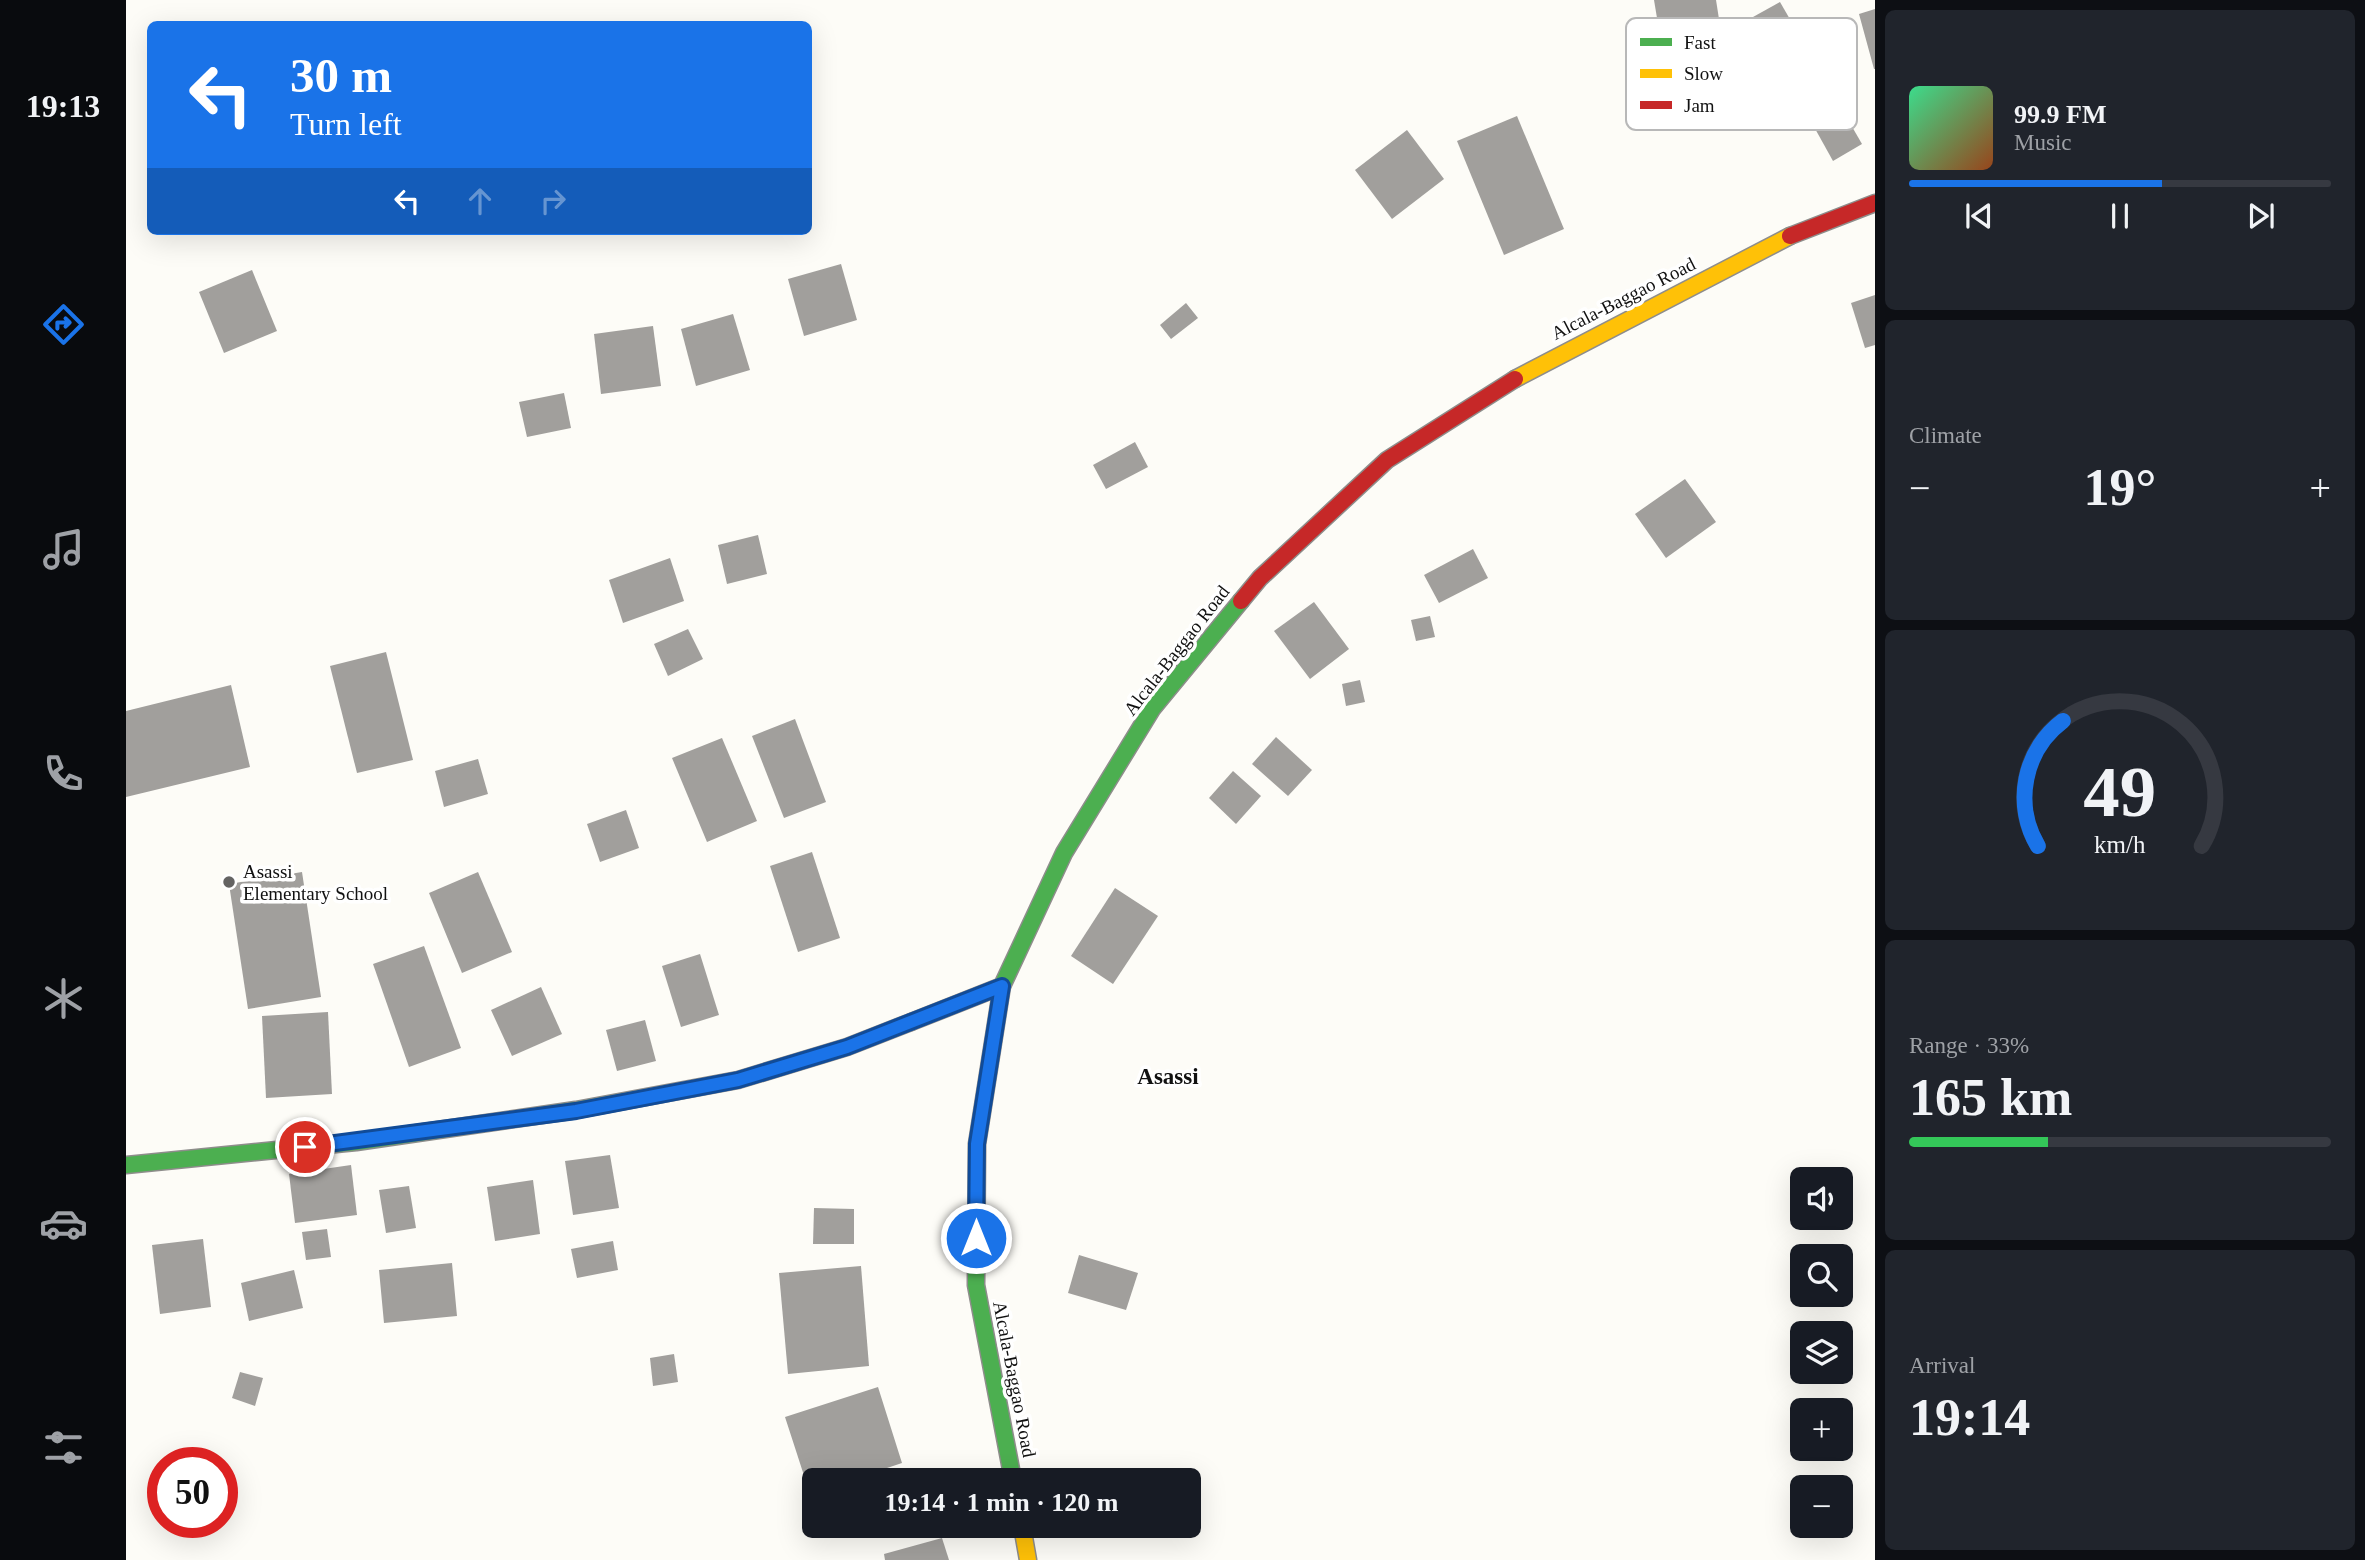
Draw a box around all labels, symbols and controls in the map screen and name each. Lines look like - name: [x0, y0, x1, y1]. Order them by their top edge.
- legend: [1626, 18, 1857, 130]
- text: Fast: [1684, 32, 1716, 53]
- text: 30 m: [290, 48, 392, 103]
- icon: left: [175, 49, 266, 140]
- text: Slow: [1684, 63, 1723, 84]
- text: 19:13: [26, 88, 100, 124]
- text: Jam: [1684, 95, 1715, 116]
- text: 99.9 FM: [2014, 100, 2106, 129]
- text: Turn left: [290, 106, 402, 142]
- text: Music: [2014, 130, 2072, 155]
- icon: left: [388, 182, 426, 220]
- icon: ahead: [461, 182, 499, 220]
- icon: right: [534, 182, 572, 220]
- icon: previous: [1960, 197, 1998, 235]
- icon: pause: [2101, 197, 2139, 235]
- icon: next: [2242, 197, 2280, 235]
- street label: Alcala-Baggao Road: [1548, 253, 1699, 344]
- icon: directions: [39, 300, 88, 349]
- text: Climate: [1909, 423, 1982, 448]
- text: 19°: [2084, 459, 2156, 516]
- text: −: [1909, 467, 1930, 509]
- text: +: [2310, 467, 2331, 509]
- icon: music: [39, 525, 88, 574]
- street label: Alcala-Baggao Road: [1119, 581, 1234, 719]
- icon: phone: [39, 749, 88, 798]
- text: 49: [2084, 751, 2156, 832]
- text: km/h: [2094, 831, 2146, 858]
- place label: Asassi Elementary School: [243, 861, 388, 904]
- marker: Asassi Elementary School: [221, 874, 237, 890]
- icon: climate: [39, 974, 88, 1023]
- text: Range · 33%: [1909, 1033, 2029, 1058]
- district label: Asassi: [1137, 1064, 1199, 1089]
- text: 165 km: [1909, 1069, 2072, 1126]
- pin: [275, 1117, 335, 1177]
- icon: arrive: [286, 1128, 324, 1166]
- map controls: [1790, 1167, 1853, 1538]
- button: sound: [1790, 1167, 1853, 1230]
- icon: car: [39, 1199, 88, 1248]
- position arrow: [939, 1201, 1013, 1275]
- button: search: [1790, 1244, 1853, 1307]
- street label: Alcala-Baggao Road: [989, 1299, 1040, 1460]
- button: layers: [1790, 1321, 1853, 1384]
- text: Arrival: [1909, 1353, 1975, 1378]
- text: 19:14: [1909, 1389, 2030, 1446]
- button: +: [1790, 1398, 1853, 1461]
- icon: filters: [39, 1423, 88, 1472]
- speed limit sign: 50: [147, 1447, 238, 1538]
- button: −: [1790, 1475, 1853, 1538]
- text: 19:14 · 1 min · 120 m: [885, 1488, 1119, 1517]

